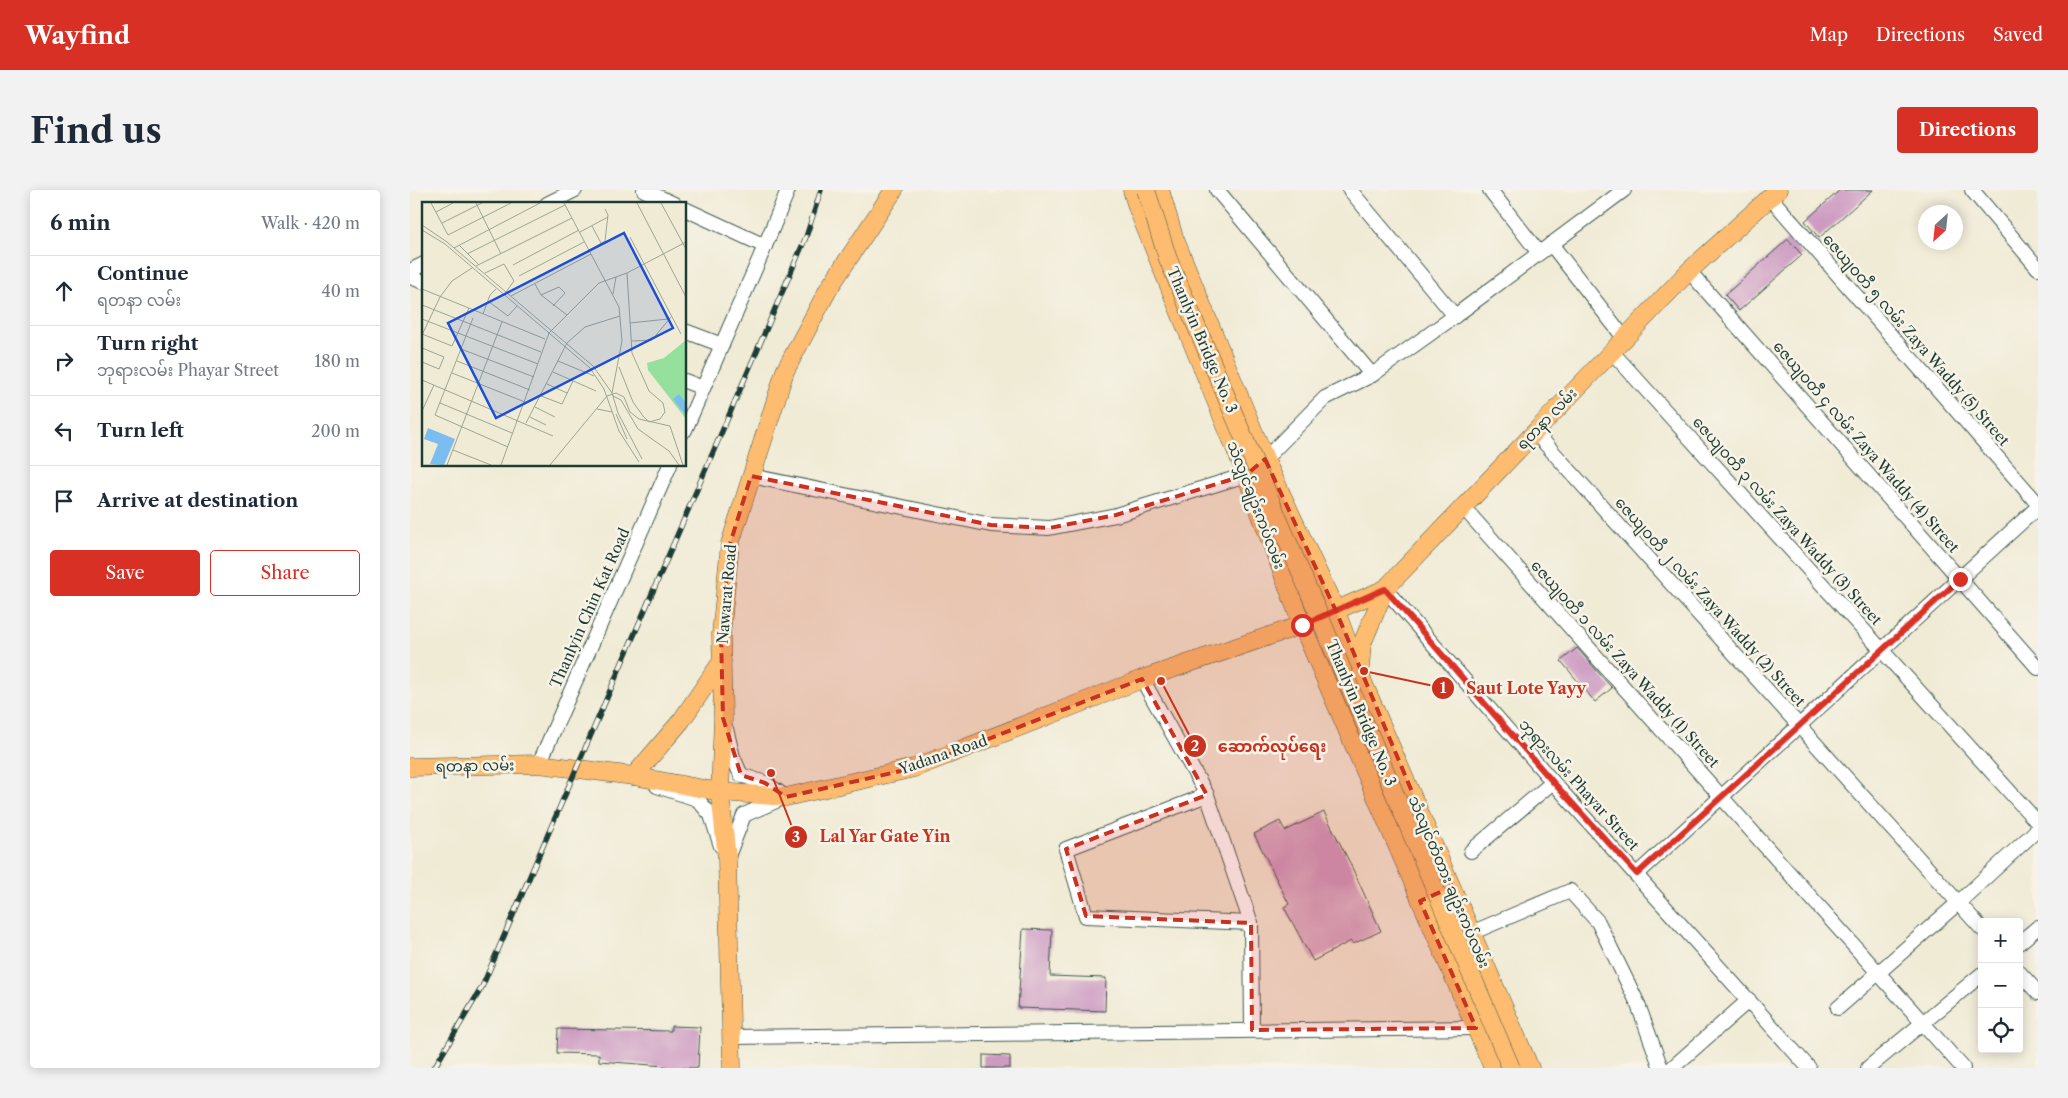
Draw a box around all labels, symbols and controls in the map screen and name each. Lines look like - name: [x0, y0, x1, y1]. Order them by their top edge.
- text: Wayfind: [25, 21, 130, 50]
- text: Map: [1809, 24, 1848, 46]
- text: Directions: [1876, 24, 1965, 46]
- text: Saved: [1993, 24, 2043, 46]
- button: Directions: [1897, 107, 2038, 153]
- text: Find us: [30, 109, 162, 152]
- inset map: [422, 202, 686, 466]
- north arrow: [1918, 205, 1963, 250]
- text: 6 min: [50, 210, 111, 235]
- text: Walk · 420 m: [261, 213, 360, 233]
- street label: ဇေယျဝတီ ၅ လမ်း Zaya Waddy (5) Street: [1817, 230, 2014, 452]
- text: Continue: [97, 262, 189, 285]
- street label: Thanlyin Bridge No. 3: [1163, 264, 1242, 416]
- icon: ahead: [50, 277, 78, 305]
- text: 40 m: [321, 281, 360, 301]
- text: ရတနာ လမ်း: [97, 290, 181, 310]
- text: Turn right: [97, 332, 198, 355]
- street label: ဇေယျဝတီ ၄ လမ်း Zaya Waddy (4) Street: [1767, 337, 1964, 559]
- icon: right: [50, 347, 78, 375]
- text: 180 m: [314, 351, 360, 371]
- text: ဘုရားလမ်း Phayar Street: [97, 360, 279, 380]
- street label: ရတနာ လမ်း: [1512, 384, 1583, 456]
- street label: ဇေယျဝတီ ၃ လမ်း Zaya Waddy (3) Street: [1686, 413, 1887, 631]
- icon: left: [50, 417, 78, 445]
- text: Turn left: [97, 419, 184, 442]
- text: 200 m: [311, 421, 360, 441]
- street label: သံလျှင်ချဉ်းကပ်လမ်း: [1220, 438, 1290, 573]
- icon: arrive: [50, 487, 78, 515]
- text: Arrive at destination: [97, 489, 298, 512]
- street label: ဇေယျဝတီ ၂ လမ်း Zaya Waddy (2) Street: [1609, 493, 1810, 713]
- street label: Thanlyin Chin Kat Road: [546, 525, 633, 691]
- street label: Nawarat Road: [713, 543, 740, 645]
- button: Save: [50, 550, 200, 596]
- button: Share: [210, 550, 360, 596]
- street label: ဇေယျဝတီ ၁ လမ်း Zaya Waddy (1) Street: [1525, 556, 1724, 774]
- route end: [1949, 568, 1972, 591]
- route start: [1291, 614, 1314, 637]
- street label: Thanlyin Bridge No. 3: [1322, 637, 1401, 789]
- callout: Saut Lote Yayy: [1430, 673, 1596, 704]
- text: 1: [1440, 678, 1447, 697]
- text: Saut Lote Yayy: [1466, 678, 1587, 698]
- street label: ဘုရားလမ်း Phayar Street: [1513, 715, 1644, 857]
- street label: Yadana Road: [895, 731, 990, 779]
- callout: ဆောက်လုပ်ရေး: [1182, 731, 1336, 762]
- text: ဆောက်လုပ်ရေး: [1218, 735, 1326, 760]
- text: 2: [1191, 736, 1200, 755]
- street label: ရတနာ လမ်း: [435, 755, 515, 779]
- street label: သံလျင်တံတား ချဉ်းကပ်လမ်း: [1402, 793, 1494, 972]
- callout: Lal Yar Gate Yin: [783, 821, 961, 852]
- text: Lal Yar Gate Yin: [819, 826, 951, 846]
- text: 3: [792, 827, 800, 846]
- map controls: [1978, 918, 2023, 1053]
- button: +: [1978, 918, 2023, 963]
- button: −: [1978, 963, 2023, 1008]
- button: locate: [1978, 1008, 2023, 1053]

